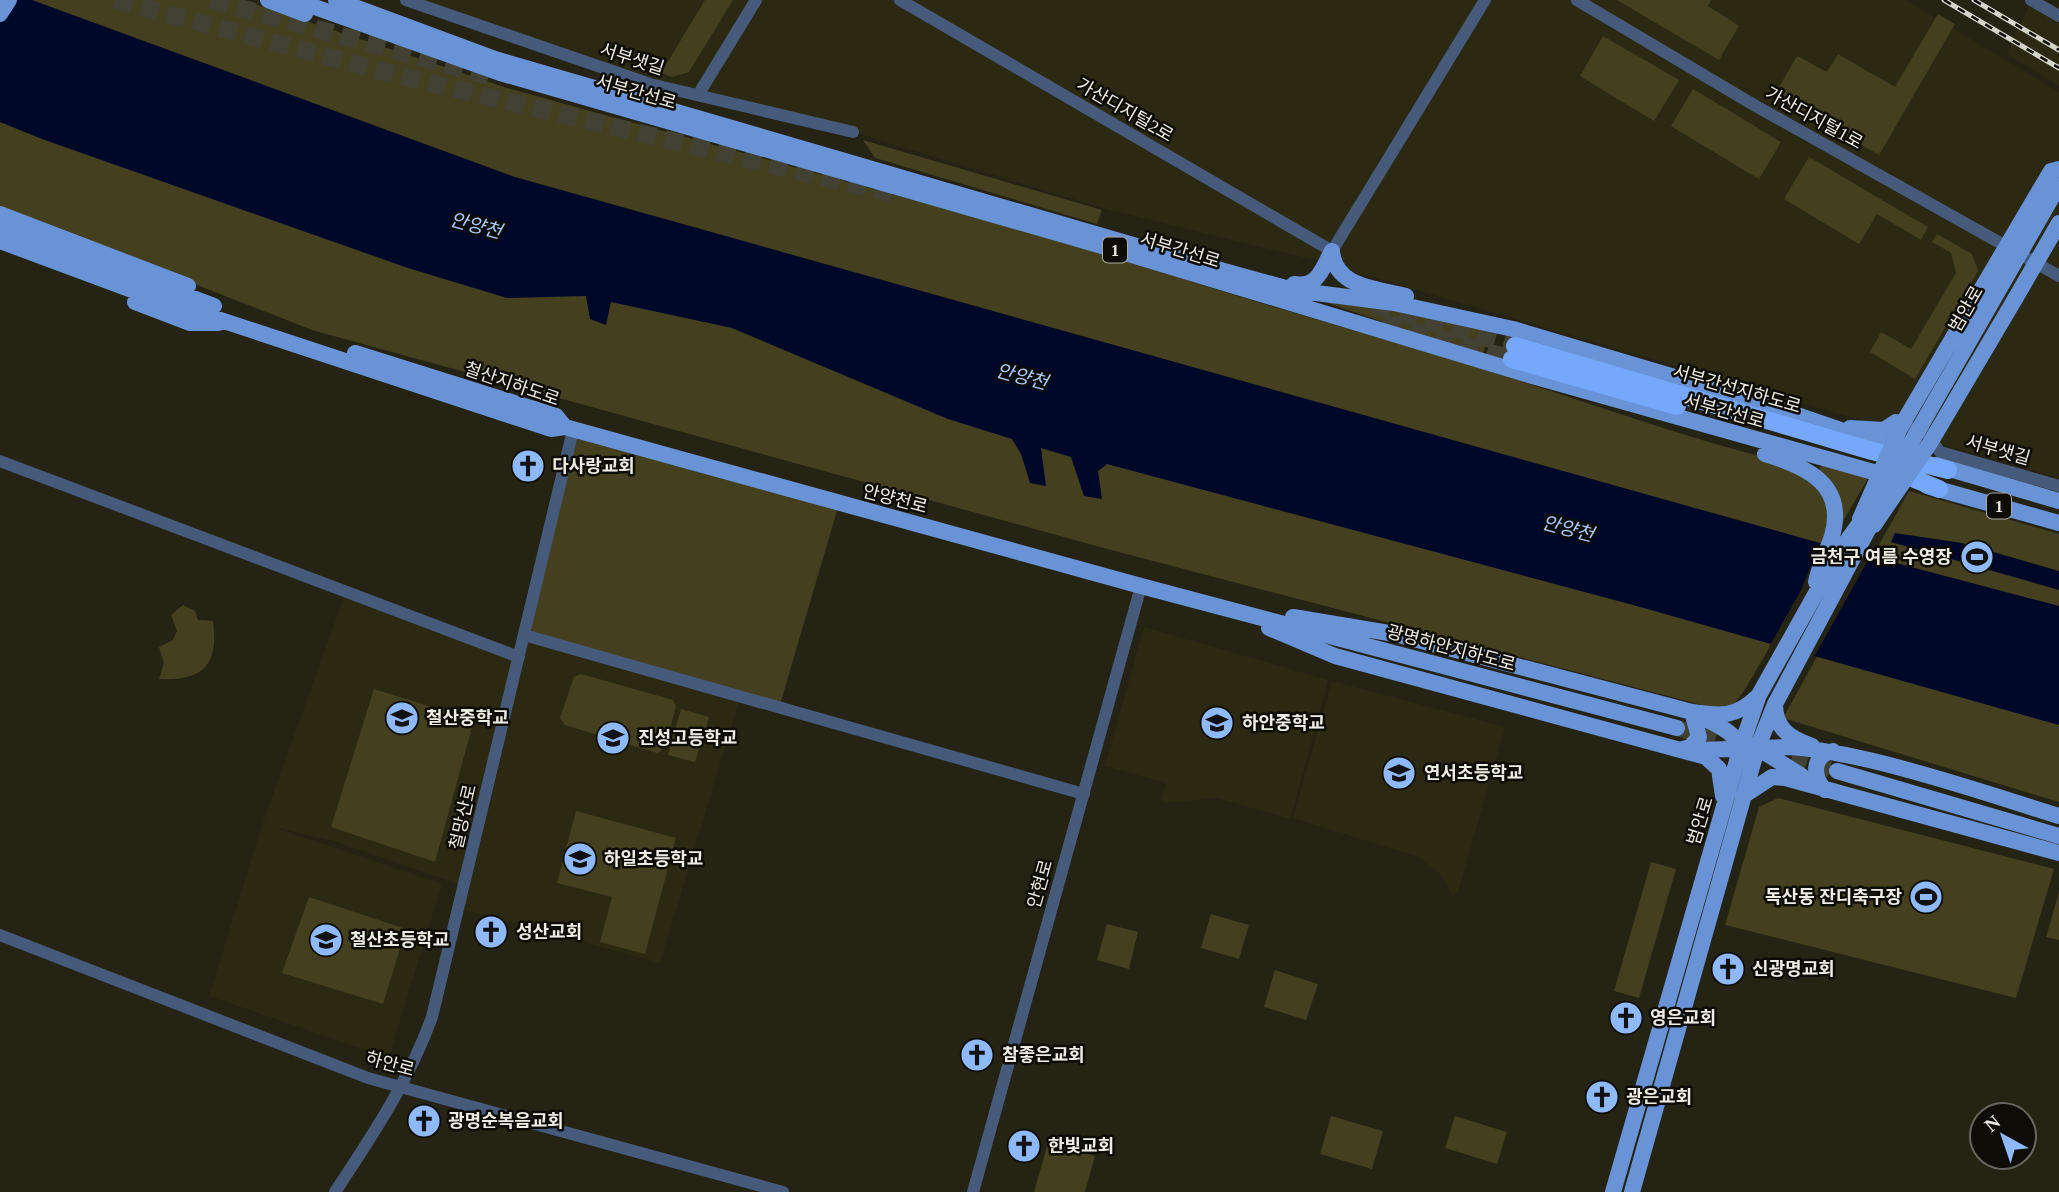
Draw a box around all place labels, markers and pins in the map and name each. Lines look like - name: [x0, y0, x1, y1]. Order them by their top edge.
- church icon: 다사랑교회: [509, 447, 547, 485]
- place label: 다사랑교회: [552, 456, 635, 476]
- sports icon: 금천구 여름 수영장: [1958, 538, 1996, 576]
- place label: 금천구 여름 수영장: [1811, 547, 1952, 567]
- school or university icon: 철산중학교: [383, 699, 421, 737]
- school or university icon: 하안중학교: [1198, 704, 1236, 742]
- place label: 철산중학교: [426, 708, 509, 728]
- place label: 하안중학교: [1242, 713, 1325, 733]
- school or university icon: 진성고등학교: [594, 719, 632, 757]
- place label: 진성고등학교: [638, 728, 737, 748]
- school or university icon: 연서초등학교: [1380, 754, 1418, 792]
- place label: 연서초등학교: [1424, 763, 1523, 783]
- school or university icon: 하일초등학교: [561, 840, 599, 878]
- place label: 하일초등학교: [604, 849, 703, 869]
- sports icon: 독산동 잔디축구장: [1907, 878, 1945, 916]
- place label: 독산동 잔디축구장: [1765, 887, 1902, 907]
- church icon: 성산교회: [472, 913, 510, 951]
- school or university icon: 철산초등학교: [307, 921, 345, 959]
- place label: 성산교회: [516, 922, 582, 942]
- place label: 철산초등학교: [350, 930, 449, 950]
- church icon: 신광명교회: [1709, 950, 1747, 988]
- place label: 신광명교회: [1752, 959, 1835, 979]
- church icon: 영은교회: [1607, 999, 1645, 1037]
- place label: 영은교회: [1650, 1008, 1716, 1028]
- church icon: 참좋은교회: [958, 1036, 996, 1074]
- place label: 참좋은교회: [1002, 1045, 1085, 1065]
- church icon: 광은교회: [1583, 1078, 1621, 1116]
- place label: 광은교회: [1626, 1087, 1692, 1107]
- church icon: 광명순복음교회: [405, 1102, 443, 1140]
- place label: 광명순복음교회: [448, 1111, 564, 1131]
- church icon: 한빛교회: [1005, 1127, 1043, 1165]
- place label: 한빛교회: [1048, 1136, 1114, 1156]

